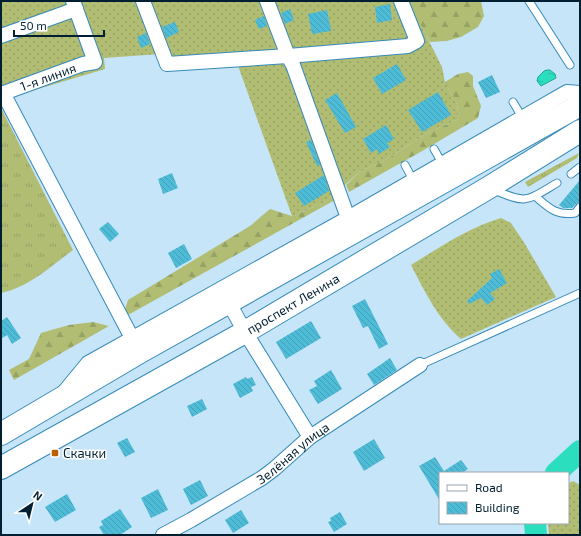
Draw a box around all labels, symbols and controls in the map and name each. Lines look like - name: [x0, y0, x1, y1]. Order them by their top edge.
- scale bar: [14, 12, 104, 38]
- text: 50 m: [20, 18, 47, 32]
- street label: 1-я линия: [18, 59, 78, 94]
- street label: проспект Ленина: [244, 270, 342, 337]
- street label: Зелёная улица: [254, 419, 332, 487]
- place label: Скачки: [63, 445, 106, 461]
- marker: Скачки: [50, 448, 60, 458]
- legend: [439, 472, 569, 524]
- text: Road: [475, 480, 503, 494]
- north arrow: [12, 484, 52, 524]
- text: N: [31, 488, 45, 503]
- text: Building: [475, 500, 520, 514]

